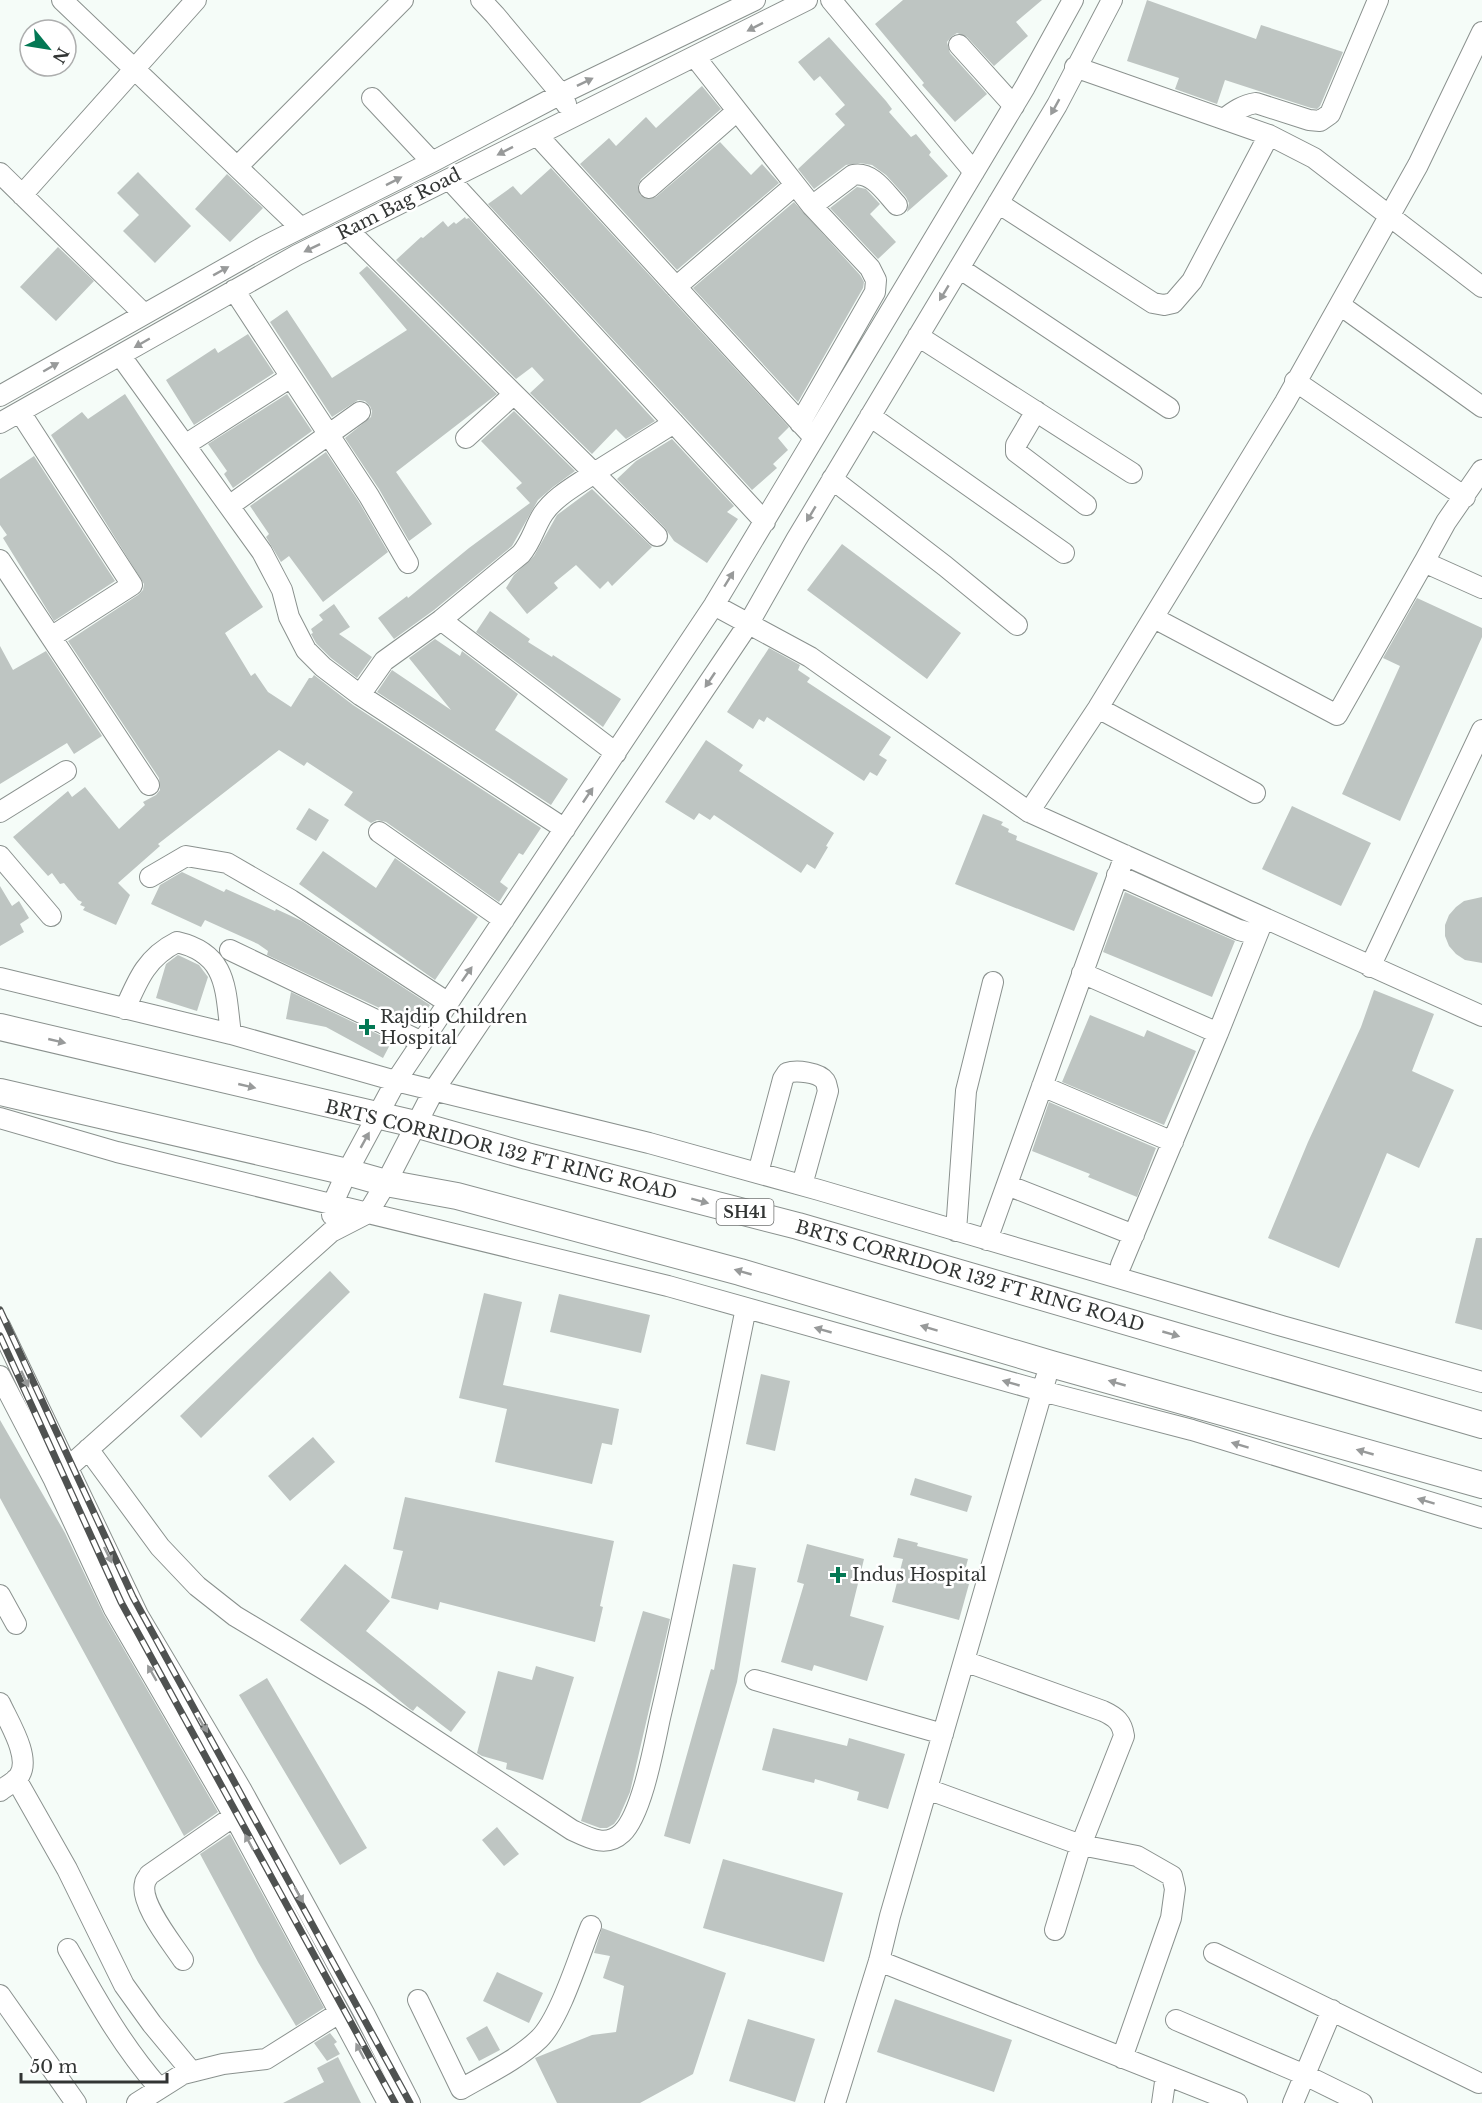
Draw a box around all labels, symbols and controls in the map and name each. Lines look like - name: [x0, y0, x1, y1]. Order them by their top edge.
- north arrow: [18, 18, 78, 78]
- one-way arrow: [746, 22, 763, 31]
- text: N: [49, 44, 73, 67]
- one-way arrow: [577, 77, 594, 87]
- one-way arrow: [1050, 99, 1060, 116]
- one-way arrow: [496, 146, 513, 156]
- street label: Ram Bag Road: [333, 163, 465, 245]
- one-way arrow: [385, 177, 402, 186]
- one-way arrow: [303, 243, 320, 252]
- one-way arrow: [212, 266, 229, 276]
- one-way arrow: [939, 285, 950, 301]
- one-way arrow: [133, 338, 150, 348]
- one-way arrow: [43, 362, 60, 372]
- one-way arrow: [806, 506, 817, 522]
- one-way arrow: [724, 571, 735, 587]
- one-way arrow: [704, 672, 716, 688]
- one-way arrow: [582, 787, 593, 803]
- one-way arrow: [461, 966, 472, 982]
- place label: Rajdip Children Hospital: [380, 1006, 527, 1049]
- marker: Rajdip Children Hospital: [358, 1018, 376, 1036]
- one-way arrow: [48, 1036, 66, 1046]
- one-way arrow: [237, 1081, 256, 1091]
- street label: BRTS CORRIDOR 132 FT RING ROAD: [323, 1096, 679, 1204]
- one-way arrow: [360, 1131, 370, 1148]
- one-way arrow: [691, 1197, 709, 1206]
- road number: SH41: [716, 1199, 774, 1225]
- street label: BRTS CORRIDOR 132 FT RING ROAD: [793, 1216, 1147, 1336]
- one-way arrow: [733, 1267, 752, 1277]
- one-way arrow: [920, 1323, 938, 1332]
- one-way arrow: [814, 1324, 832, 1334]
- one-way arrow: [1162, 1330, 1180, 1340]
- one-way arrow: [21, 1370, 30, 1387]
- one-way arrow: [1002, 1377, 1020, 1387]
- one-way arrow: [1107, 1378, 1125, 1387]
- one-way arrow: [1230, 1439, 1248, 1449]
- one-way arrow: [1356, 1447, 1374, 1457]
- one-way arrow: [1417, 1496, 1435, 1505]
- one-way arrow: [104, 1547, 113, 1564]
- place label: Indus Hospital: [852, 1564, 987, 1586]
- marker: Indus Hospital: [829, 1566, 847, 1584]
- one-way arrow: [146, 1665, 157, 1681]
- one-way arrow: [198, 1717, 209, 1733]
- one-way arrow: [244, 1833, 254, 1850]
- one-way arrow: [294, 1887, 304, 1904]
- one-way arrow: [355, 2043, 365, 2060]
- scale bar: [21, 2046, 166, 2084]
- text: 50 m: [30, 2056, 78, 2078]

